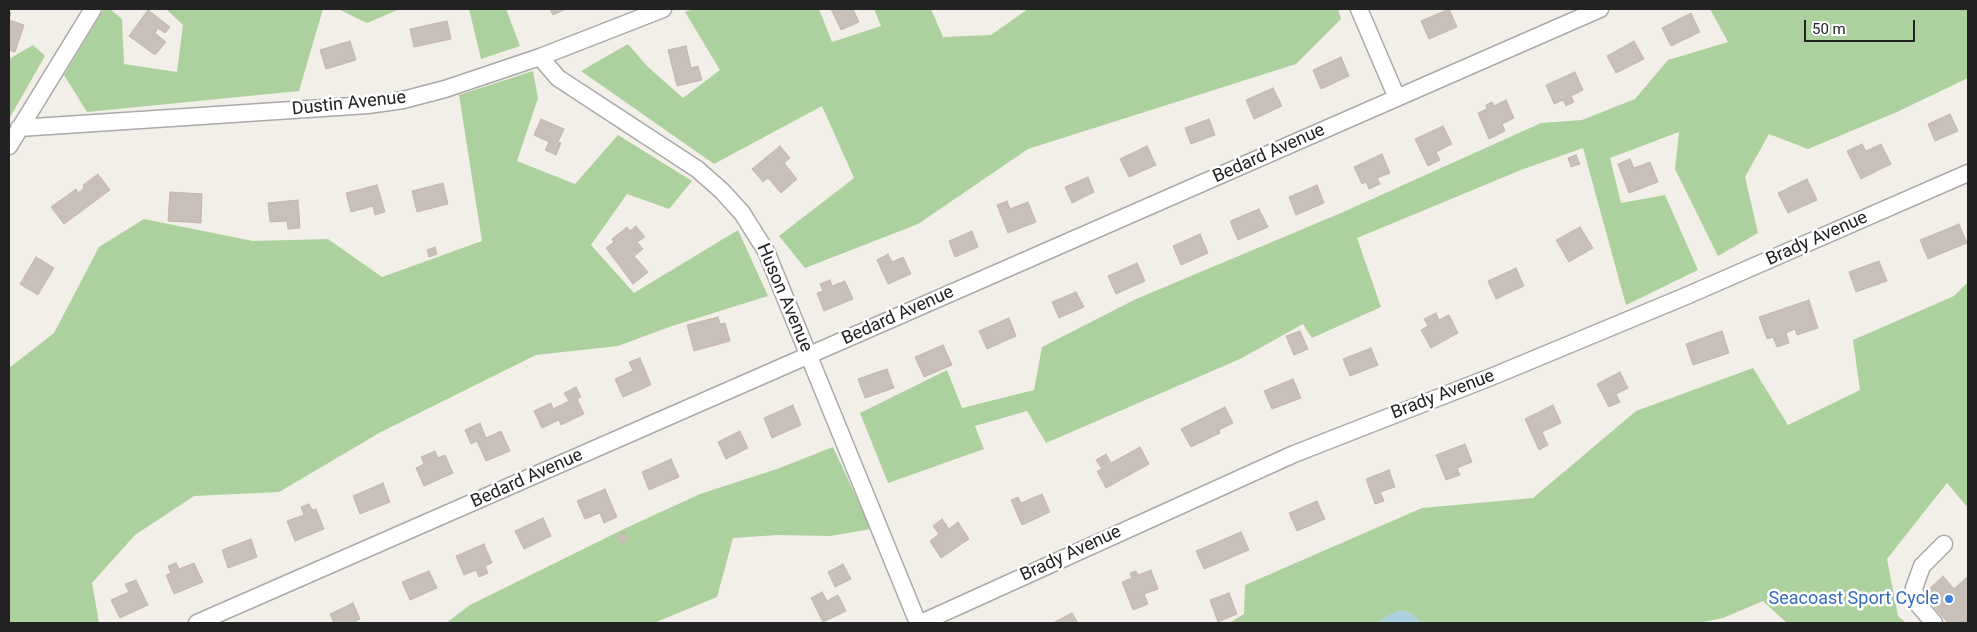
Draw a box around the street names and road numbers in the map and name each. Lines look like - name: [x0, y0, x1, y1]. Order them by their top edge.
- street label: Dustin Avenue: [291, 87, 407, 121]
- street label: Bedard Avenue: [1210, 120, 1328, 188]
- street label: Brady Avenue: [1763, 207, 1871, 271]
- street label: Huson Avenue: [751, 241, 817, 355]
- street label: Bedard Avenue: [839, 282, 957, 350]
- street label: Brady Avenue: [1388, 365, 1498, 425]
- street label: Bedard Avenue: [468, 445, 586, 513]
- street label: Brady Avenue: [1017, 521, 1125, 587]

